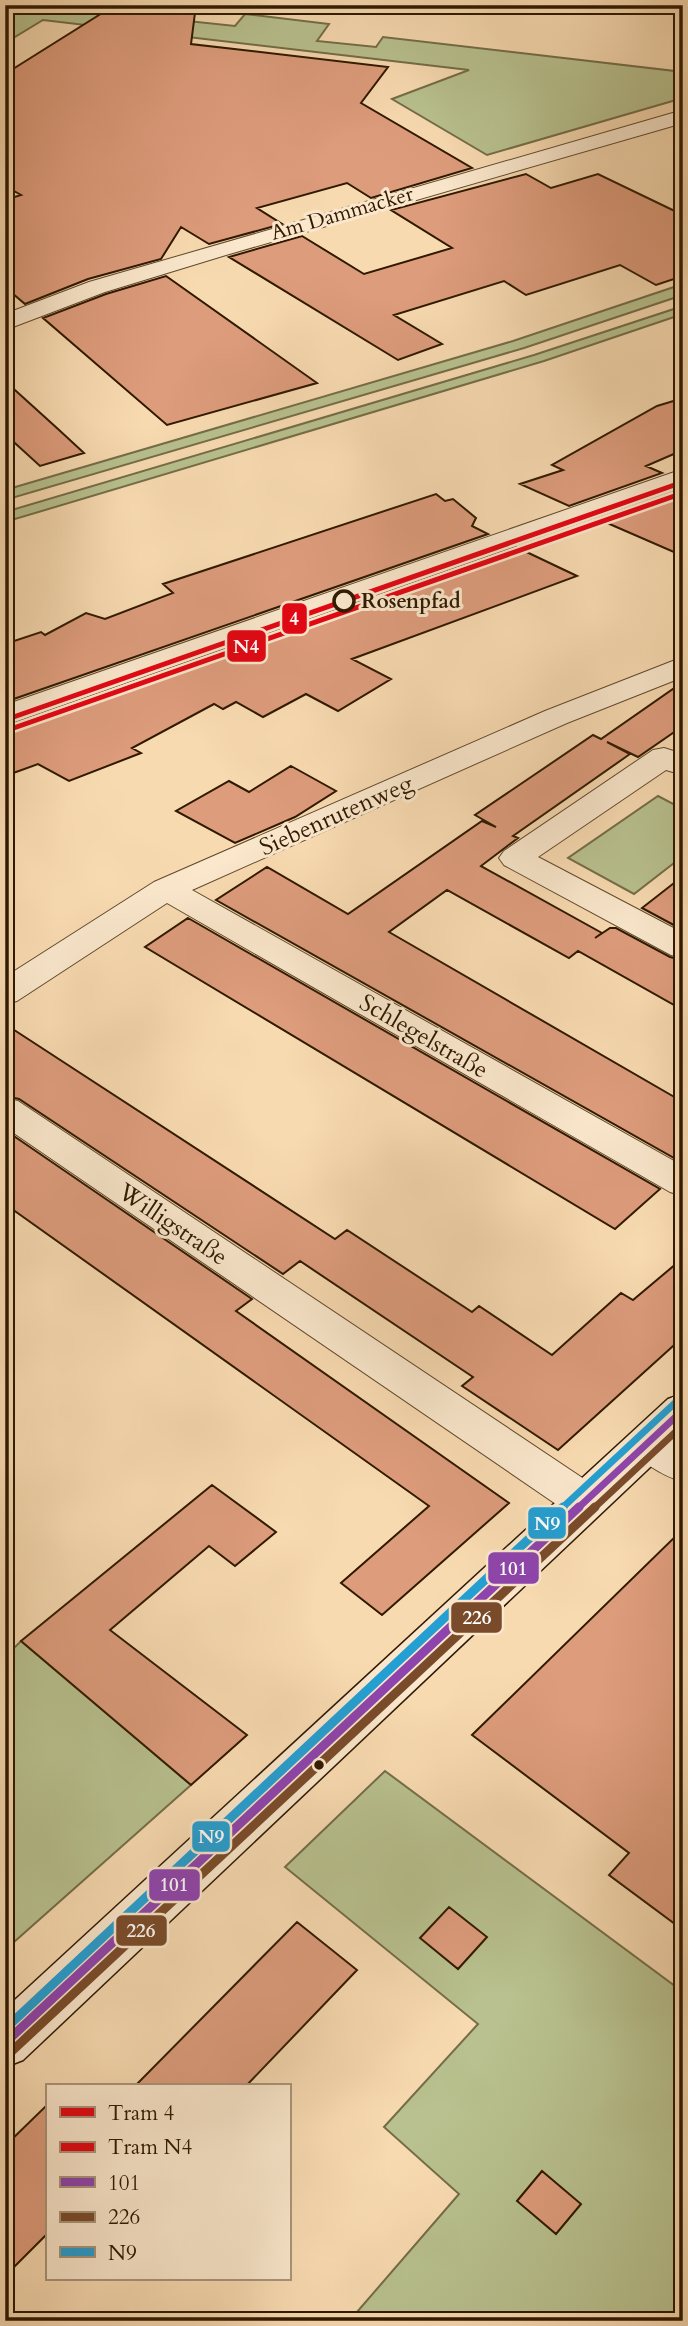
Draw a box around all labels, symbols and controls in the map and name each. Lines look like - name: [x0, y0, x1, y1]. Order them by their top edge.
- street label: Am Dammacker: [267, 179, 417, 248]
- place label: Rosenpfad: [361, 587, 461, 616]
- marker: Rosenpfad: [333, 590, 355, 612]
- line badge: 4: [281, 602, 308, 635]
- text: 4: [289, 606, 299, 632]
- line badge: N4: [226, 629, 267, 663]
- text: N4: [233, 634, 259, 660]
- street label: Siebenrutenweg: [254, 767, 419, 864]
- street label: Schlegelstraße: [353, 986, 494, 1087]
- street label: Willigstraße: [111, 1175, 234, 1273]
- line badge: N9: [527, 1506, 567, 1540]
- text: N9: [534, 1511, 560, 1537]
- line badge: 101: [487, 1551, 540, 1585]
- text: 101: [498, 1556, 528, 1582]
- line badge: 226: [450, 1601, 503, 1634]
- text: 226: [462, 1605, 492, 1631]
- unlabelled marker: [312, 1758, 326, 1772]
- line badge: N9: [191, 1820, 231, 1853]
- text: N9: [198, 1824, 224, 1850]
- line badge: 101: [148, 1868, 201, 1902]
- text: 101: [159, 1872, 189, 1898]
- line badge: 226: [115, 1914, 168, 1947]
- text: 226: [126, 1918, 156, 1944]
- legend: [46, 2084, 290, 2280]
- text: Tram 4: [108, 2099, 175, 2128]
- text: Tram N4: [108, 2133, 192, 2162]
- text: 101: [108, 2169, 140, 2198]
- text: 226: [108, 2203, 140, 2232]
- text: N9: [108, 2239, 137, 2268]

